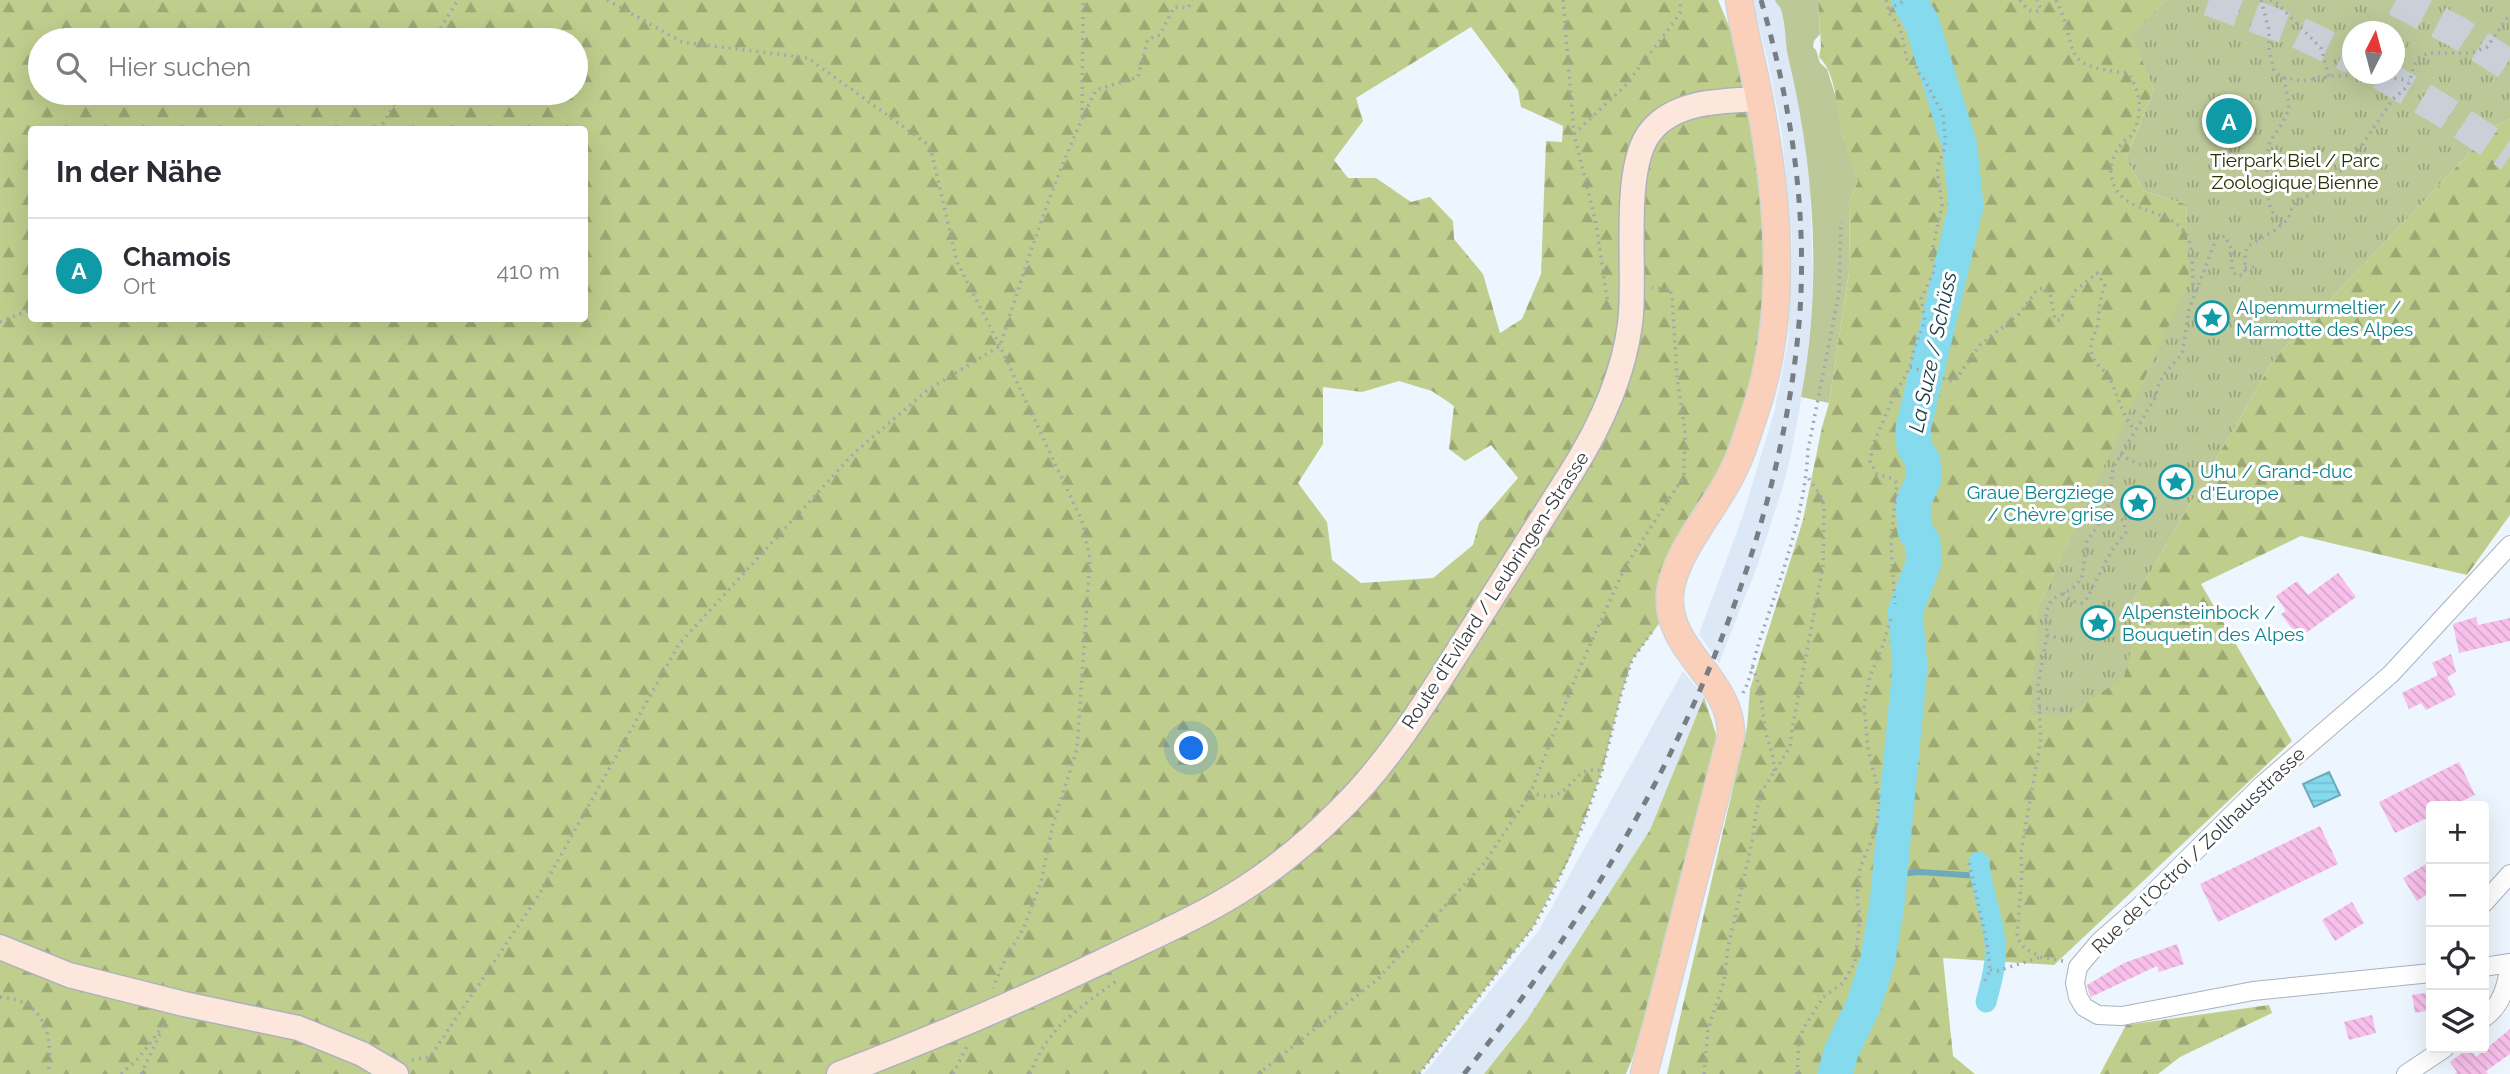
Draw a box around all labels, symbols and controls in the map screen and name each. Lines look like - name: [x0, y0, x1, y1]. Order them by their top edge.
- north arrow: [2342, 21, 2405, 84]
- search box: [28, 28, 588, 105]
- icon: search: [52, 48, 90, 86]
- text: Hier suchen: [108, 52, 251, 82]
- pin: A: [2206, 95, 2252, 147]
- park label: Tierpark Biel / Parc Zoologique Bienne: [2210, 149, 2380, 193]
- text: In der Nähe: [56, 154, 221, 189]
- text: Chamois: [123, 242, 231, 272]
- text: A: [71, 257, 87, 284]
- text: 410 m: [497, 257, 560, 284]
- water label: La Suze / Schüss: [1903, 269, 1962, 435]
- text: Ort: [123, 272, 156, 299]
- place label: Alpenmurmeltier / Marmotte des Alpes: [2236, 296, 2413, 340]
- place icon: Alpenmurmeltier / Marmotte des Alpes: [2193, 299, 2231, 337]
- street label: Route d'Evilard / Leubringen-Strasse: [1397, 447, 1593, 733]
- place label: Uhu / Grand-duc d'Europe: [2200, 460, 2353, 504]
- place icon: Uhu / Grand-duc d'Europe: [2157, 463, 2195, 501]
- place label: Graue Bergziege / Chèvre grise: [1967, 481, 2114, 525]
- place icon: Graue Bergziege / Chèvre grise: [2119, 484, 2157, 522]
- place label: Alpensteinbock / Bouquetin des Alpes: [2122, 601, 2304, 645]
- place icon: Alpensteinbock / Bouquetin des Alpes: [2079, 604, 2117, 642]
- your location: [1174, 731, 1208, 765]
- street label: Rue de l'Octroi / Zollhausstrasse: [2087, 742, 2309, 958]
- map controls: [2426, 801, 2489, 1053]
- button: +: [2426, 801, 2489, 864]
- button: −: [2426, 864, 2489, 927]
- button: locate: [2426, 927, 2489, 990]
- button: layers: [2426, 990, 2489, 1053]

